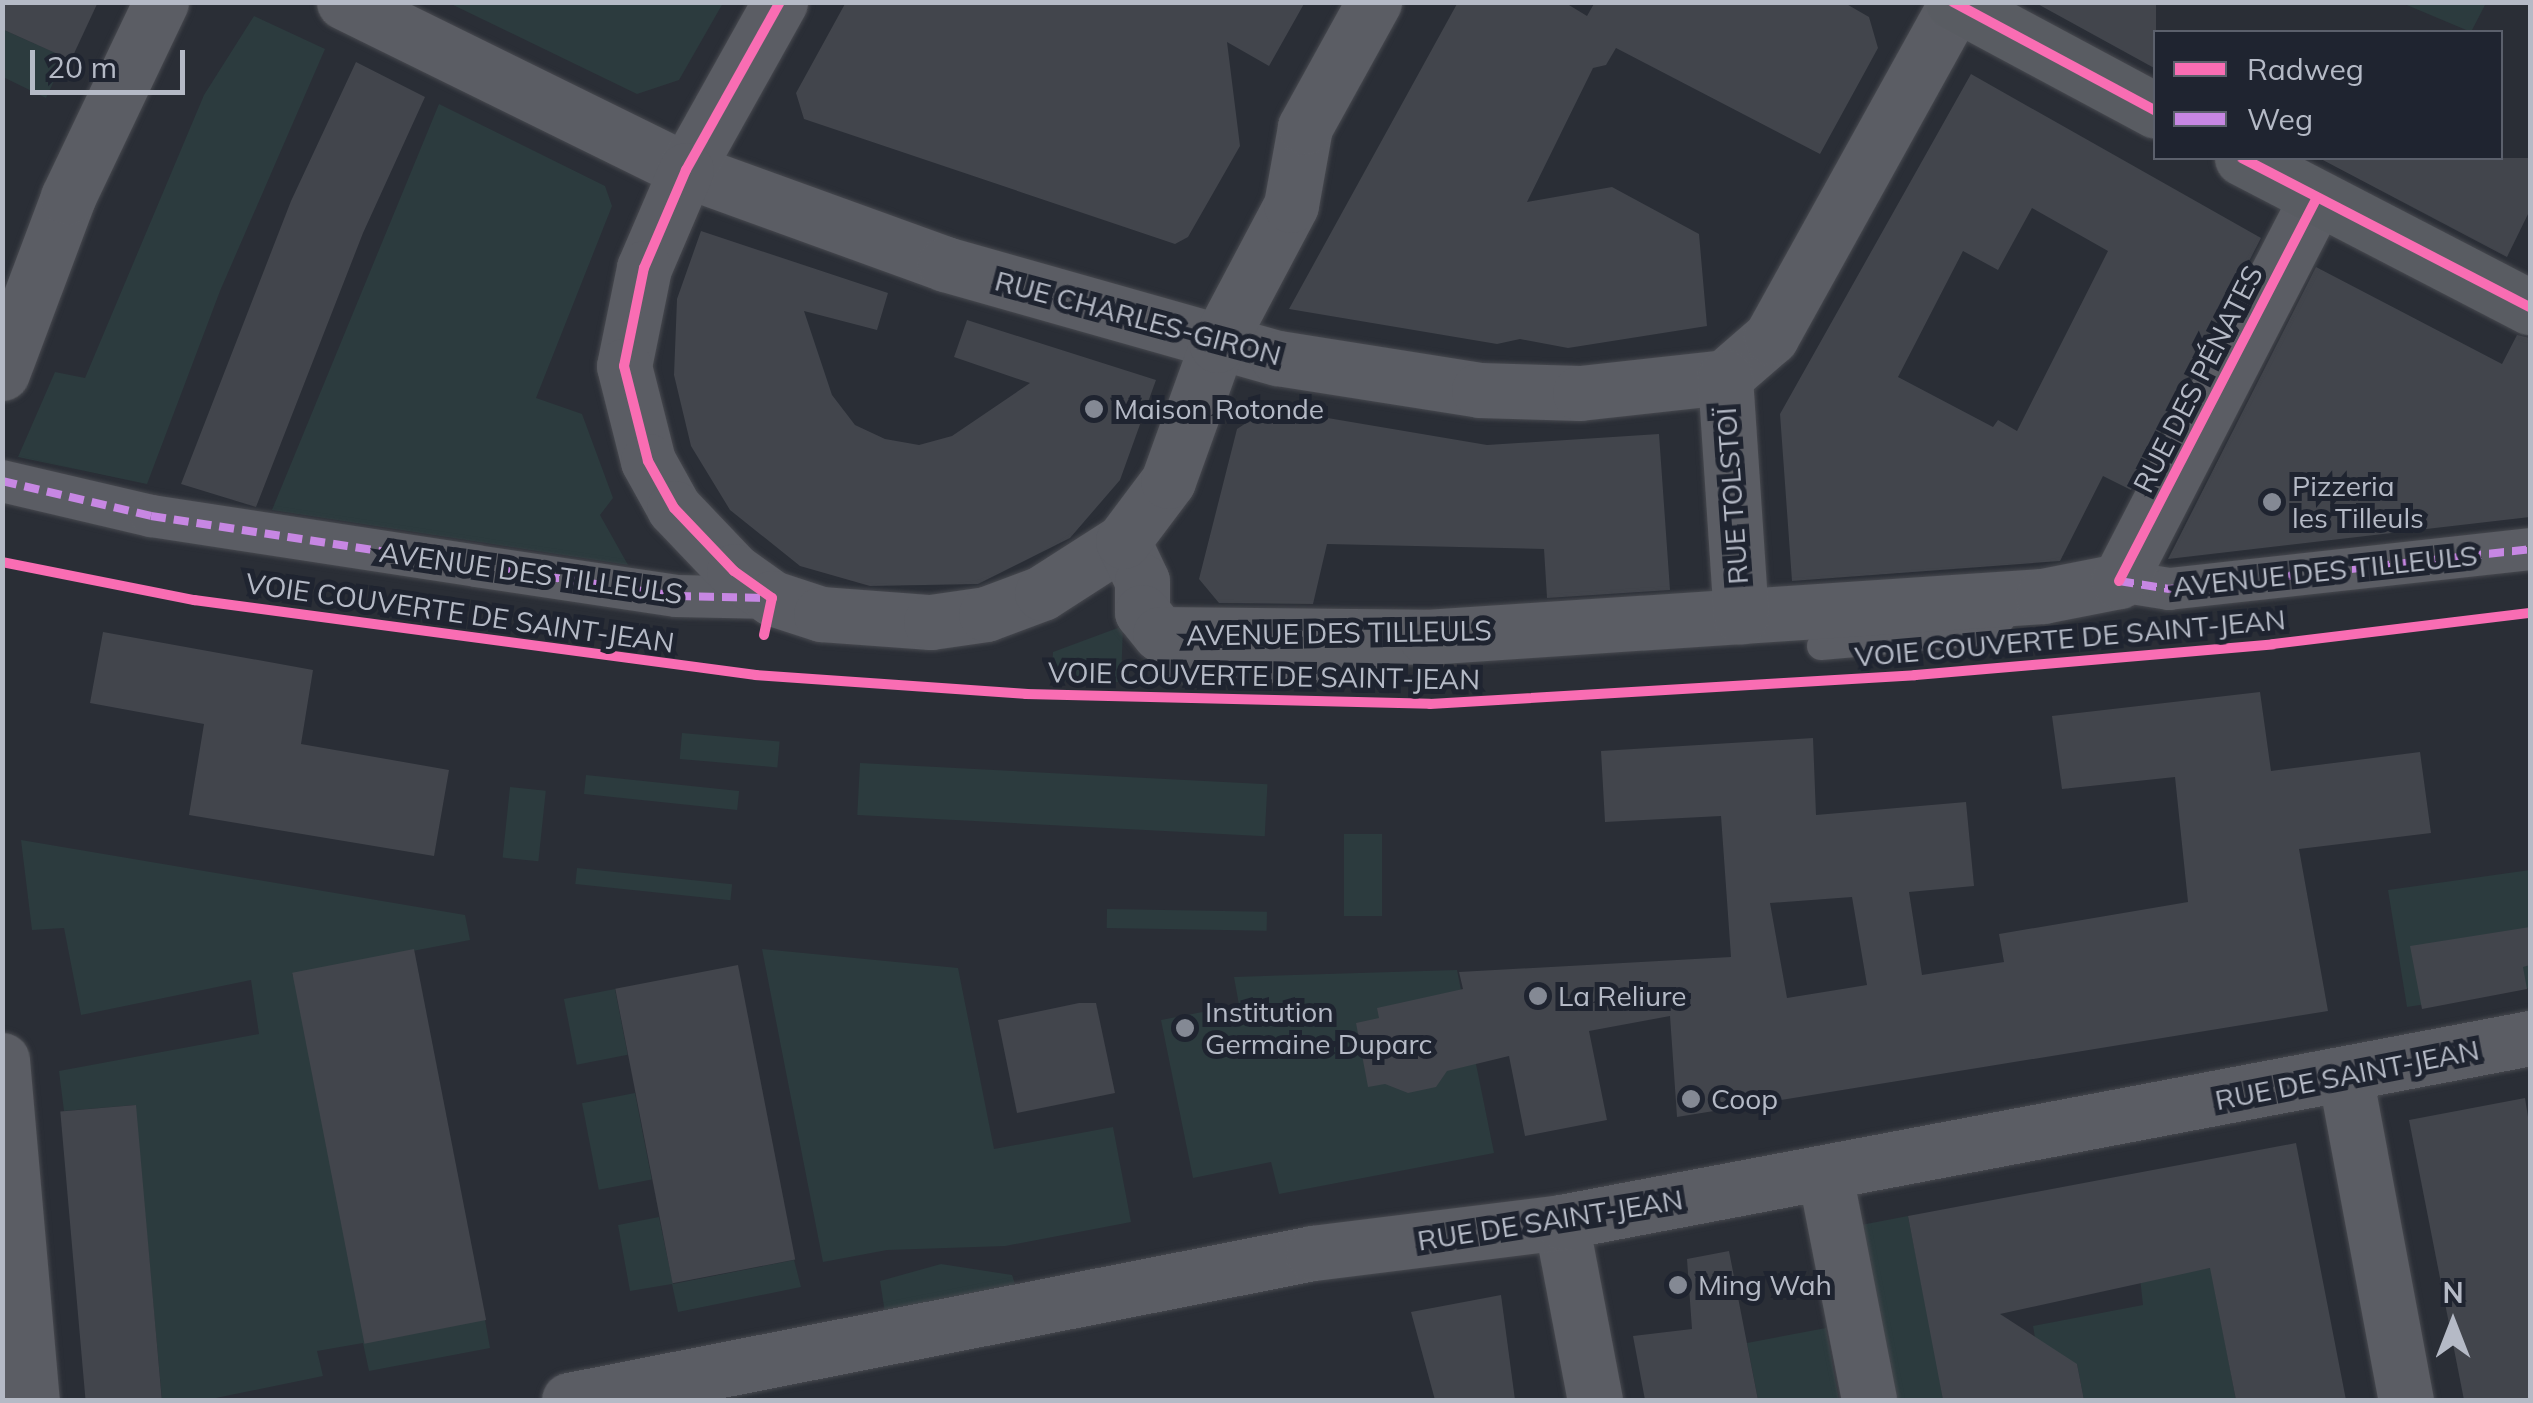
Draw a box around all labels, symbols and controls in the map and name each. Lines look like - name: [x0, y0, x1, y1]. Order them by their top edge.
- scale bar: [35, 30, 190, 92]
- legend: [2153, 30, 2503, 160]
- text: 20 m: [47, 48, 117, 86]
- text: Radweg: [2247, 50, 2364, 88]
- text: Weg: [2247, 100, 2313, 138]
- street label: RUE DES PÉNATES: [2126, 260, 2270, 498]
- street label: RUE CHARLES-GIRON: [991, 264, 1285, 372]
- place label: Maison Rotonde: [1114, 392, 1324, 426]
- marker: Maison Rotonde: [1083, 398, 1105, 420]
- street label: RUE TOLSTOÏ: [1709, 406, 1755, 586]
- place label: Pizzeria les Tilleuls: [2292, 469, 2424, 535]
- marker: Pizzeria les Tilleuls: [2261, 491, 2283, 513]
- street label: AVENUE DES TILLEULS: [377, 535, 685, 611]
- street label: AVENUE DES TILLEULS: [2171, 538, 2479, 604]
- street label: VOIE COUVERTE DE SAINT-JEAN: [244, 566, 676, 660]
- street label: VOIE COUVERTE DE SAINT-JEAN: [1853, 602, 2287, 674]
- street label: AVENUE DES TILLEULS: [1186, 614, 1492, 652]
- street label: VOIE COUVERTE DE SAINT-JEAN: [1048, 655, 1480, 697]
- place label: La Reliure: [1558, 979, 1686, 1013]
- marker: La Reliure: [1527, 985, 1549, 1007]
- place label: Institution Germaine Duparc: [1205, 995, 1432, 1061]
- marker: Institution Germaine Duparc: [1174, 1017, 1196, 1039]
- street label: RUE DE SAINT-JEAN: [2212, 1033, 2482, 1117]
- place label: Coop: [1711, 1082, 1778, 1116]
- marker: Coop: [1680, 1088, 1702, 1110]
- street label: RUE DE SAINT-JEAN: [1415, 1182, 1685, 1258]
- place label: Ming Wah: [1698, 1268, 1832, 1302]
- north arrow: [2403, 1273, 2503, 1373]
- marker: Ming Wah: [1667, 1274, 1689, 1296]
- text: N: [2442, 1275, 2464, 1310]

